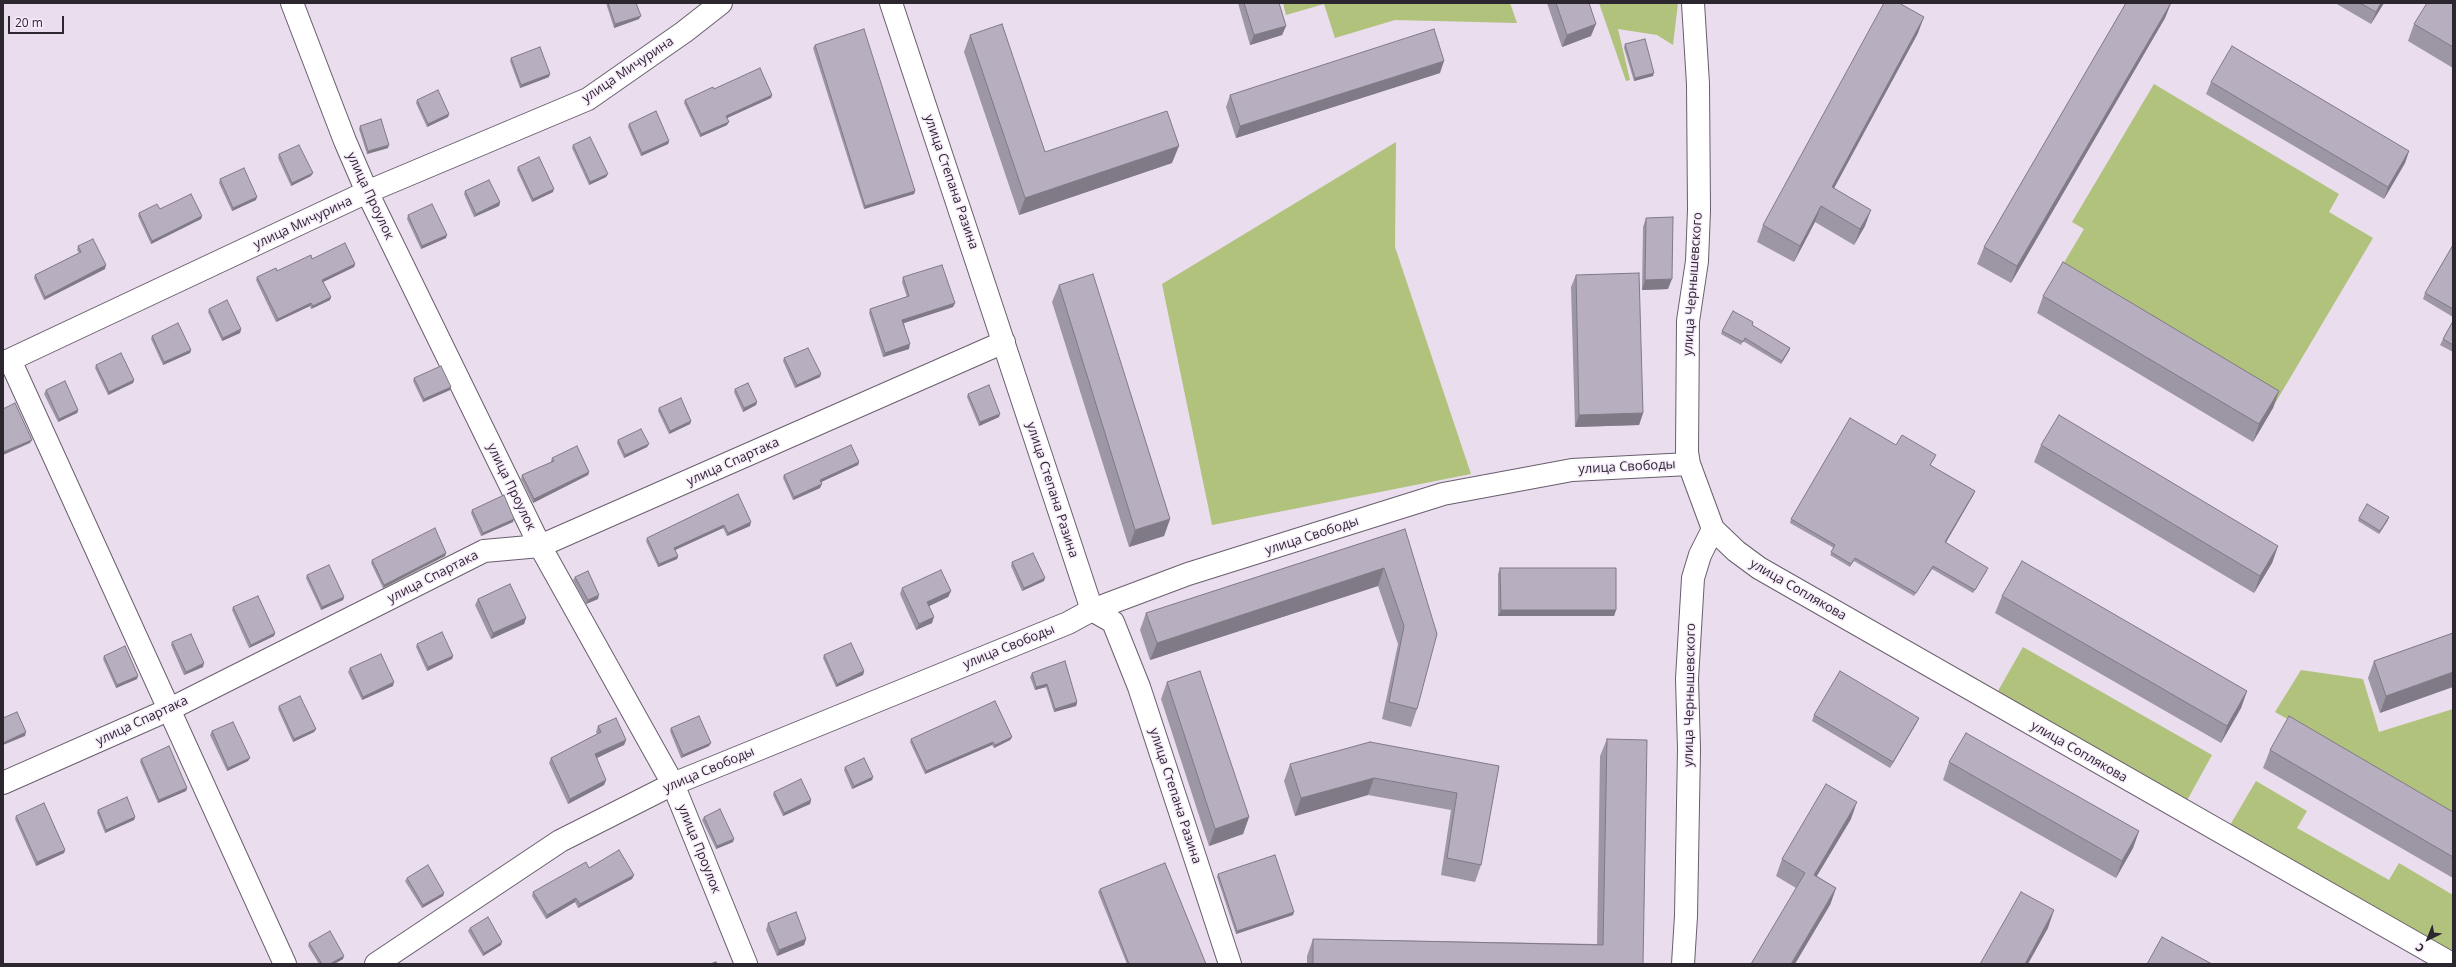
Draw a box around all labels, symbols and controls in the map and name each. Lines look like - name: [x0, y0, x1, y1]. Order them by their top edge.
- scale bar: [10, 8, 66, 34]
- text: 20 m: [15, 14, 43, 31]
- street label: улица Мичурина: [579, 34, 677, 106]
- street label: улица Степана Разина: [921, 112, 981, 252]
- street label: улица Проулок: [343, 150, 397, 242]
- street label: улица Мичурина: [251, 193, 355, 253]
- street label: улица Чернышевского: [1680, 212, 1706, 356]
- street label: улица Степана Разина: [1023, 420, 1081, 560]
- street label: улица Спартака: [684, 435, 782, 489]
- street label: улица Проулок: [483, 441, 539, 533]
- street label: улица Свободы: [1578, 457, 1676, 477]
- street label: улица Свободы: [1263, 514, 1361, 558]
- street label: улица Спартака: [385, 547, 481, 607]
- street label: улица Соплякова: [1747, 556, 1849, 624]
- street label: улица Свободы: [961, 622, 1057, 672]
- street label: улица Чернышевского: [1681, 623, 1699, 767]
- street label: улица Спартака: [94, 693, 190, 749]
- street label: улица Соплякова: [2028, 718, 2130, 786]
- street label: улица Степана Разина: [1146, 726, 1204, 866]
- street label: улица Свободы: [661, 744, 757, 796]
- street label: улица Проулок: [674, 802, 724, 896]
- north arrow: [2408, 919, 2448, 959]
- text: С: [2412, 940, 2427, 956]

